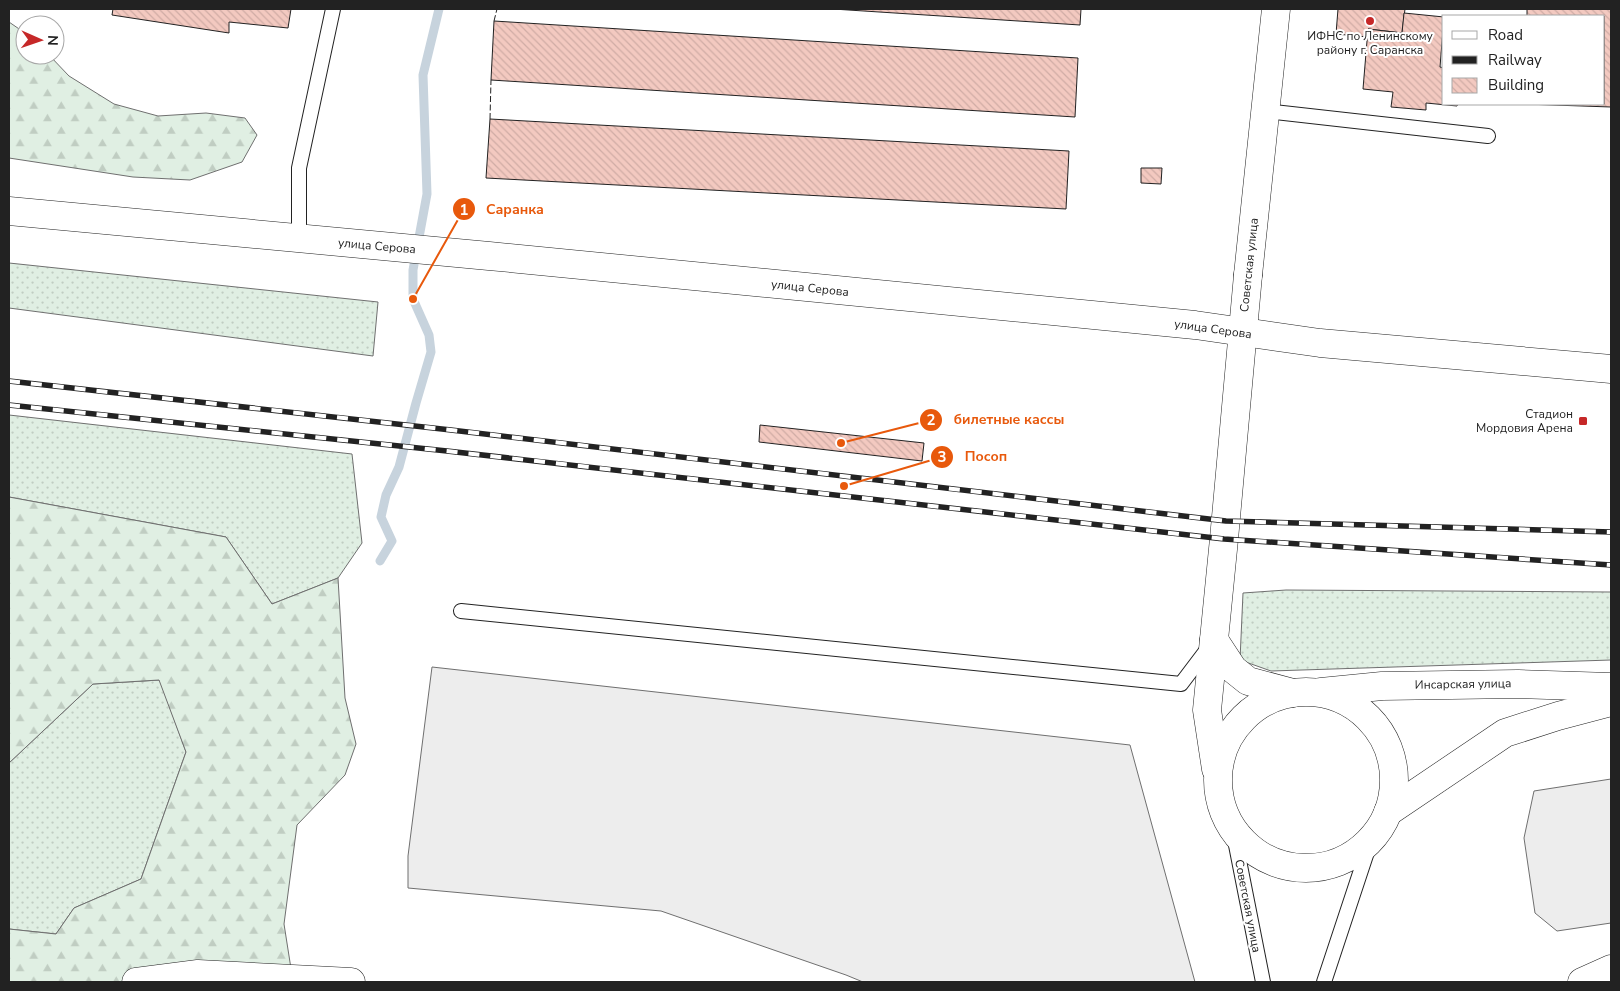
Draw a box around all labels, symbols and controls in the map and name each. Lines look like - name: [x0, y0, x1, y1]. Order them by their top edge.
- north arrow: [15, 15, 65, 65]
- marker: ИФНС по Ленинскому району г. Саранска: [1364, 15, 1376, 27]
- legend: [1442, 15, 1605, 105]
- text: Road: [1488, 25, 1523, 45]
- place label: ИФНС по Ленинскому району г. Саранска: [1307, 28, 1434, 58]
- text: N: [43, 35, 62, 46]
- text: Railway: [1488, 50, 1542, 70]
- text: Building: [1488, 75, 1544, 95]
- callout: Саранка: [451, 195, 554, 224]
- text: 1: [459, 200, 469, 220]
- text: Саранка: [486, 200, 544, 219]
- street label: Советская улица: [1236, 217, 1262, 313]
- street label: улица Серова: [337, 235, 417, 257]
- street label: улица Серова: [770, 276, 850, 300]
- street label: улица Серова: [1173, 316, 1253, 342]
- callout: билетные кассы: [919, 405, 1075, 434]
- place label: Стадион Мордовия Арена: [1476, 406, 1573, 436]
- text: 2: [926, 410, 936, 430]
- text: билетные кассы: [954, 410, 1064, 429]
- marker: Стадион Мордовия Арена: [1577, 415, 1589, 427]
- callout: Посоп: [930, 442, 1018, 471]
- text: 3: [937, 447, 947, 467]
- text: Посоп: [965, 447, 1007, 466]
- street label: Инсарская улица: [1415, 675, 1511, 693]
- street label: Советская улица: [1231, 858, 1265, 954]

